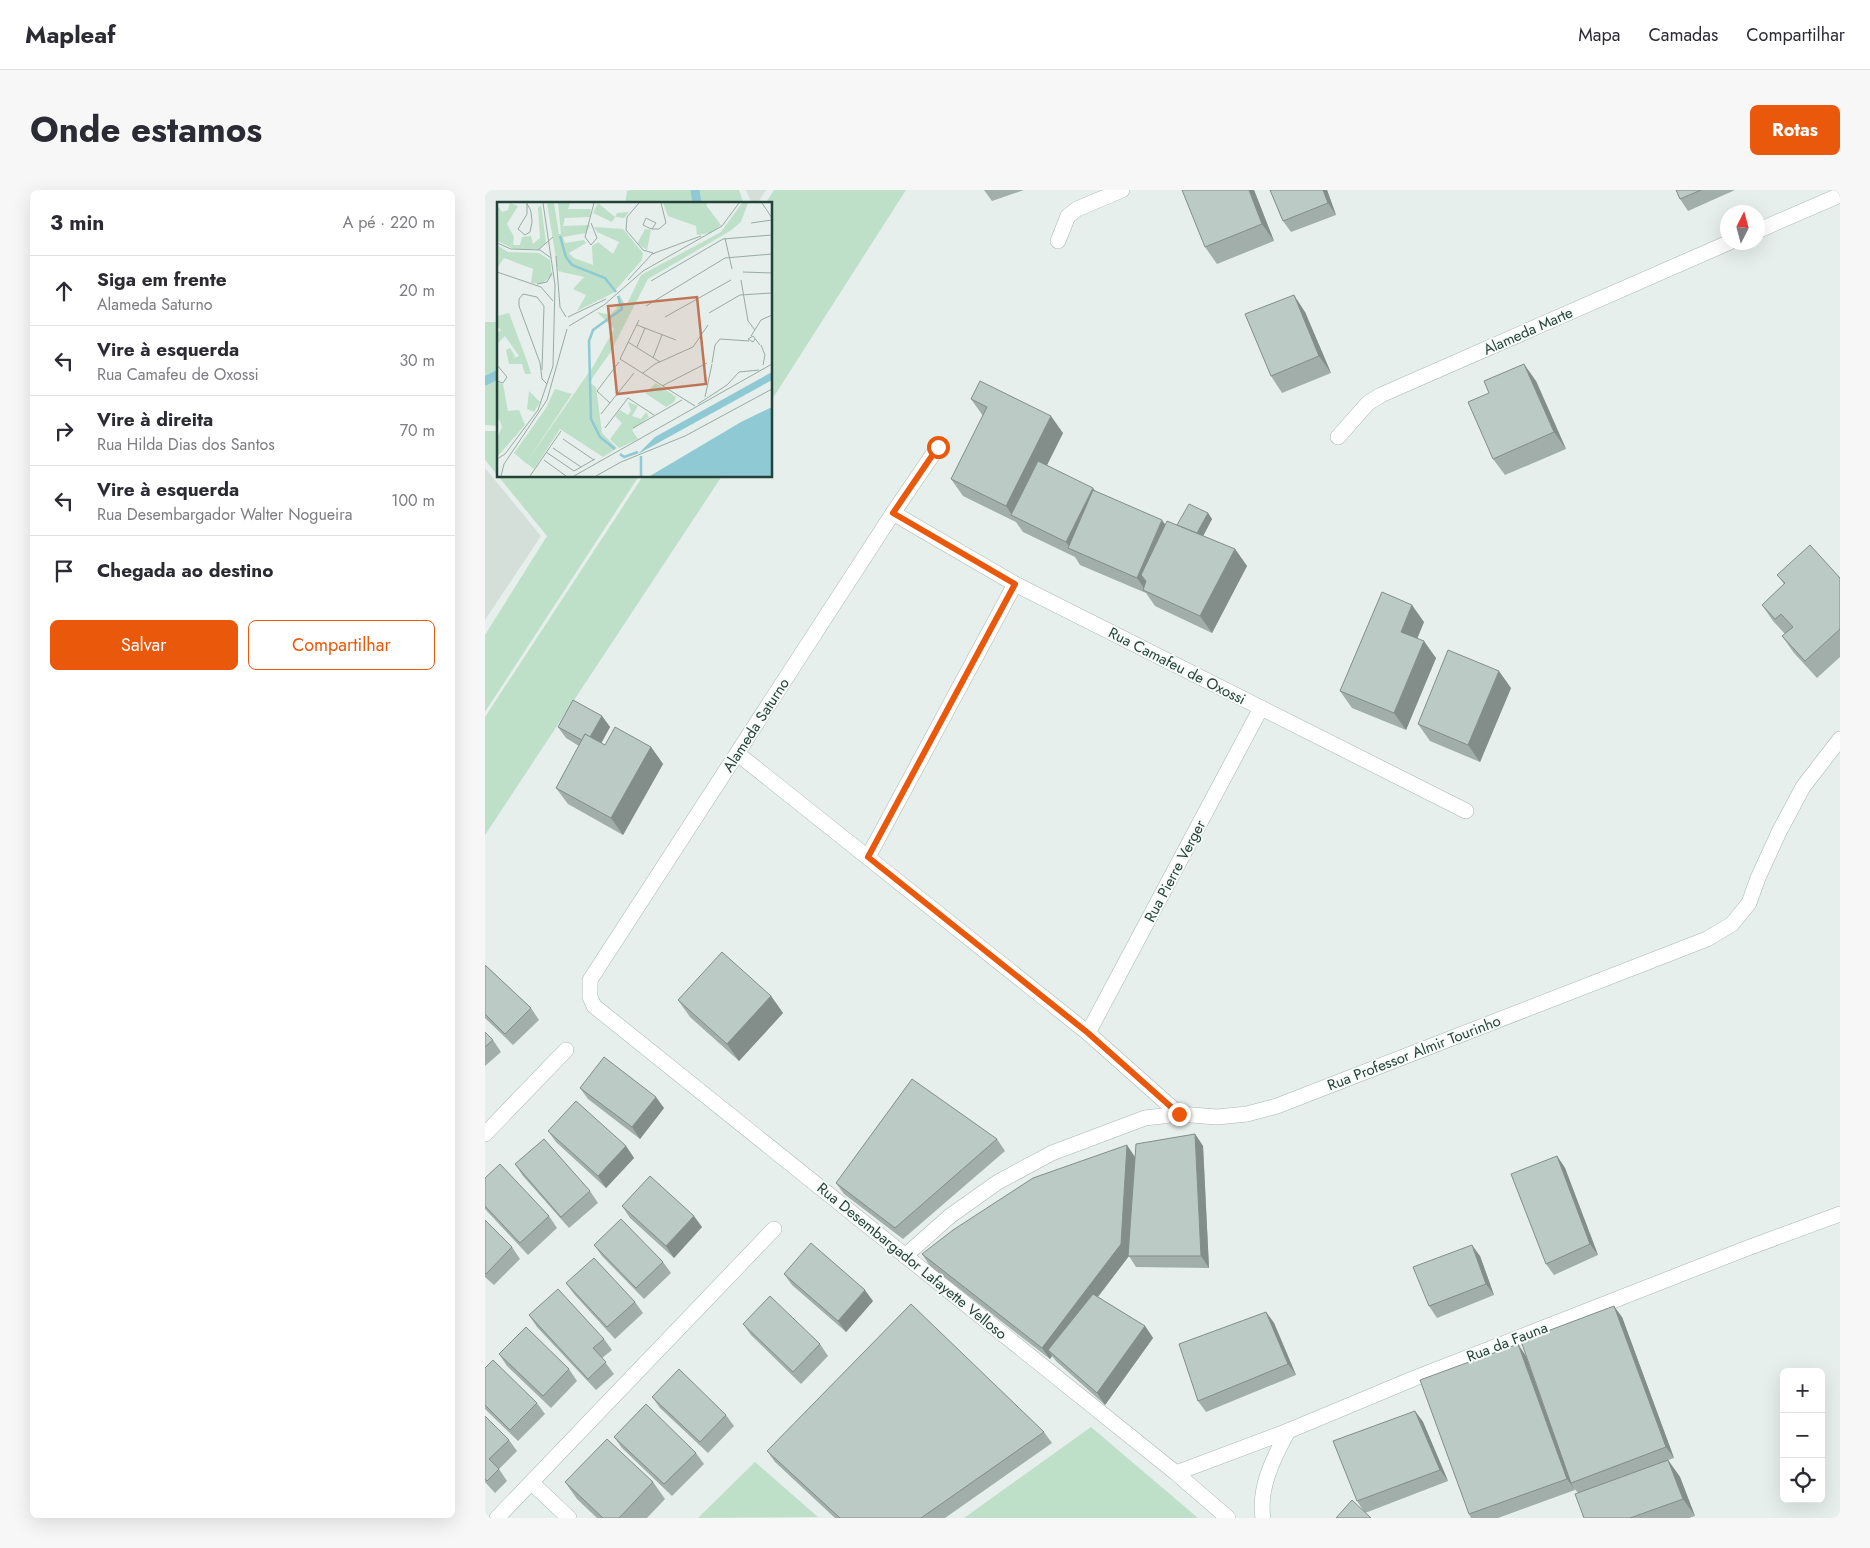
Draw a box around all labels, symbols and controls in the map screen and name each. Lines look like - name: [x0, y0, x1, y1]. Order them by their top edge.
- text: Mapleaf: [25, 17, 116, 52]
- text: Mapa: [1578, 22, 1620, 48]
- text: Camadas: [1648, 22, 1718, 48]
- text: Compartilhar: [1746, 22, 1845, 48]
- text: Onde estamos: [30, 105, 262, 155]
- button: Rotas: [1750, 105, 1840, 155]
- inset map: [497, 202, 773, 478]
- north arrow: [1720, 205, 1765, 250]
- text: 3 min: [50, 208, 104, 238]
- text: A pé · 220 m: [343, 211, 435, 234]
- text: Siga em frente: [97, 266, 227, 293]
- icon: ahead: [50, 277, 78, 305]
- text: 20 m: [399, 279, 435, 302]
- text: Alameda Saturno: [97, 293, 213, 316]
- street label: Alameda Marte: [1480, 301, 1577, 361]
- text: Vire à esquerda: [97, 336, 239, 363]
- icon: left: [50, 347, 78, 375]
- text: 30 m: [399, 349, 435, 372]
- text: Rua Camafeu de Oxossi: [97, 363, 259, 386]
- text: Vire à direita: [97, 406, 213, 433]
- icon: right: [50, 417, 78, 445]
- text: 70 m: [400, 419, 435, 442]
- text: Rua Hilda Dias dos Santos: [97, 433, 275, 456]
- route start: [927, 436, 950, 459]
- text: Vire à esquerda: [97, 476, 239, 503]
- icon: left: [50, 487, 78, 515]
- text: 100 m: [391, 489, 435, 512]
- text: Rua Desembargador Walter Nogueira: [97, 503, 352, 526]
- icon: arrive: [50, 557, 78, 585]
- text: Chegada ao destino: [97, 557, 273, 584]
- button: Salvar: [50, 620, 238, 670]
- button: Compartilhar: [248, 620, 435, 670]
- street label: Rua Camafeu de Oxossi: [1104, 622, 1250, 710]
- street label: Alameda Saturno: [717, 674, 795, 776]
- street label: Rua Pierre Verger: [1139, 815, 1212, 926]
- street label: Rua Professor Almir Tourinho: [1324, 1010, 1504, 1096]
- route end: [1168, 1103, 1191, 1126]
- street label: Rua Desembargador Lafayette Velloso: [812, 1177, 1012, 1345]
- street label: Rua da Fauna: [1463, 1316, 1551, 1368]
- map controls: [1780, 1368, 1825, 1503]
- button: +: [1780, 1368, 1825, 1413]
- button: −: [1780, 1413, 1825, 1458]
- button: locate: [1780, 1458, 1825, 1503]

